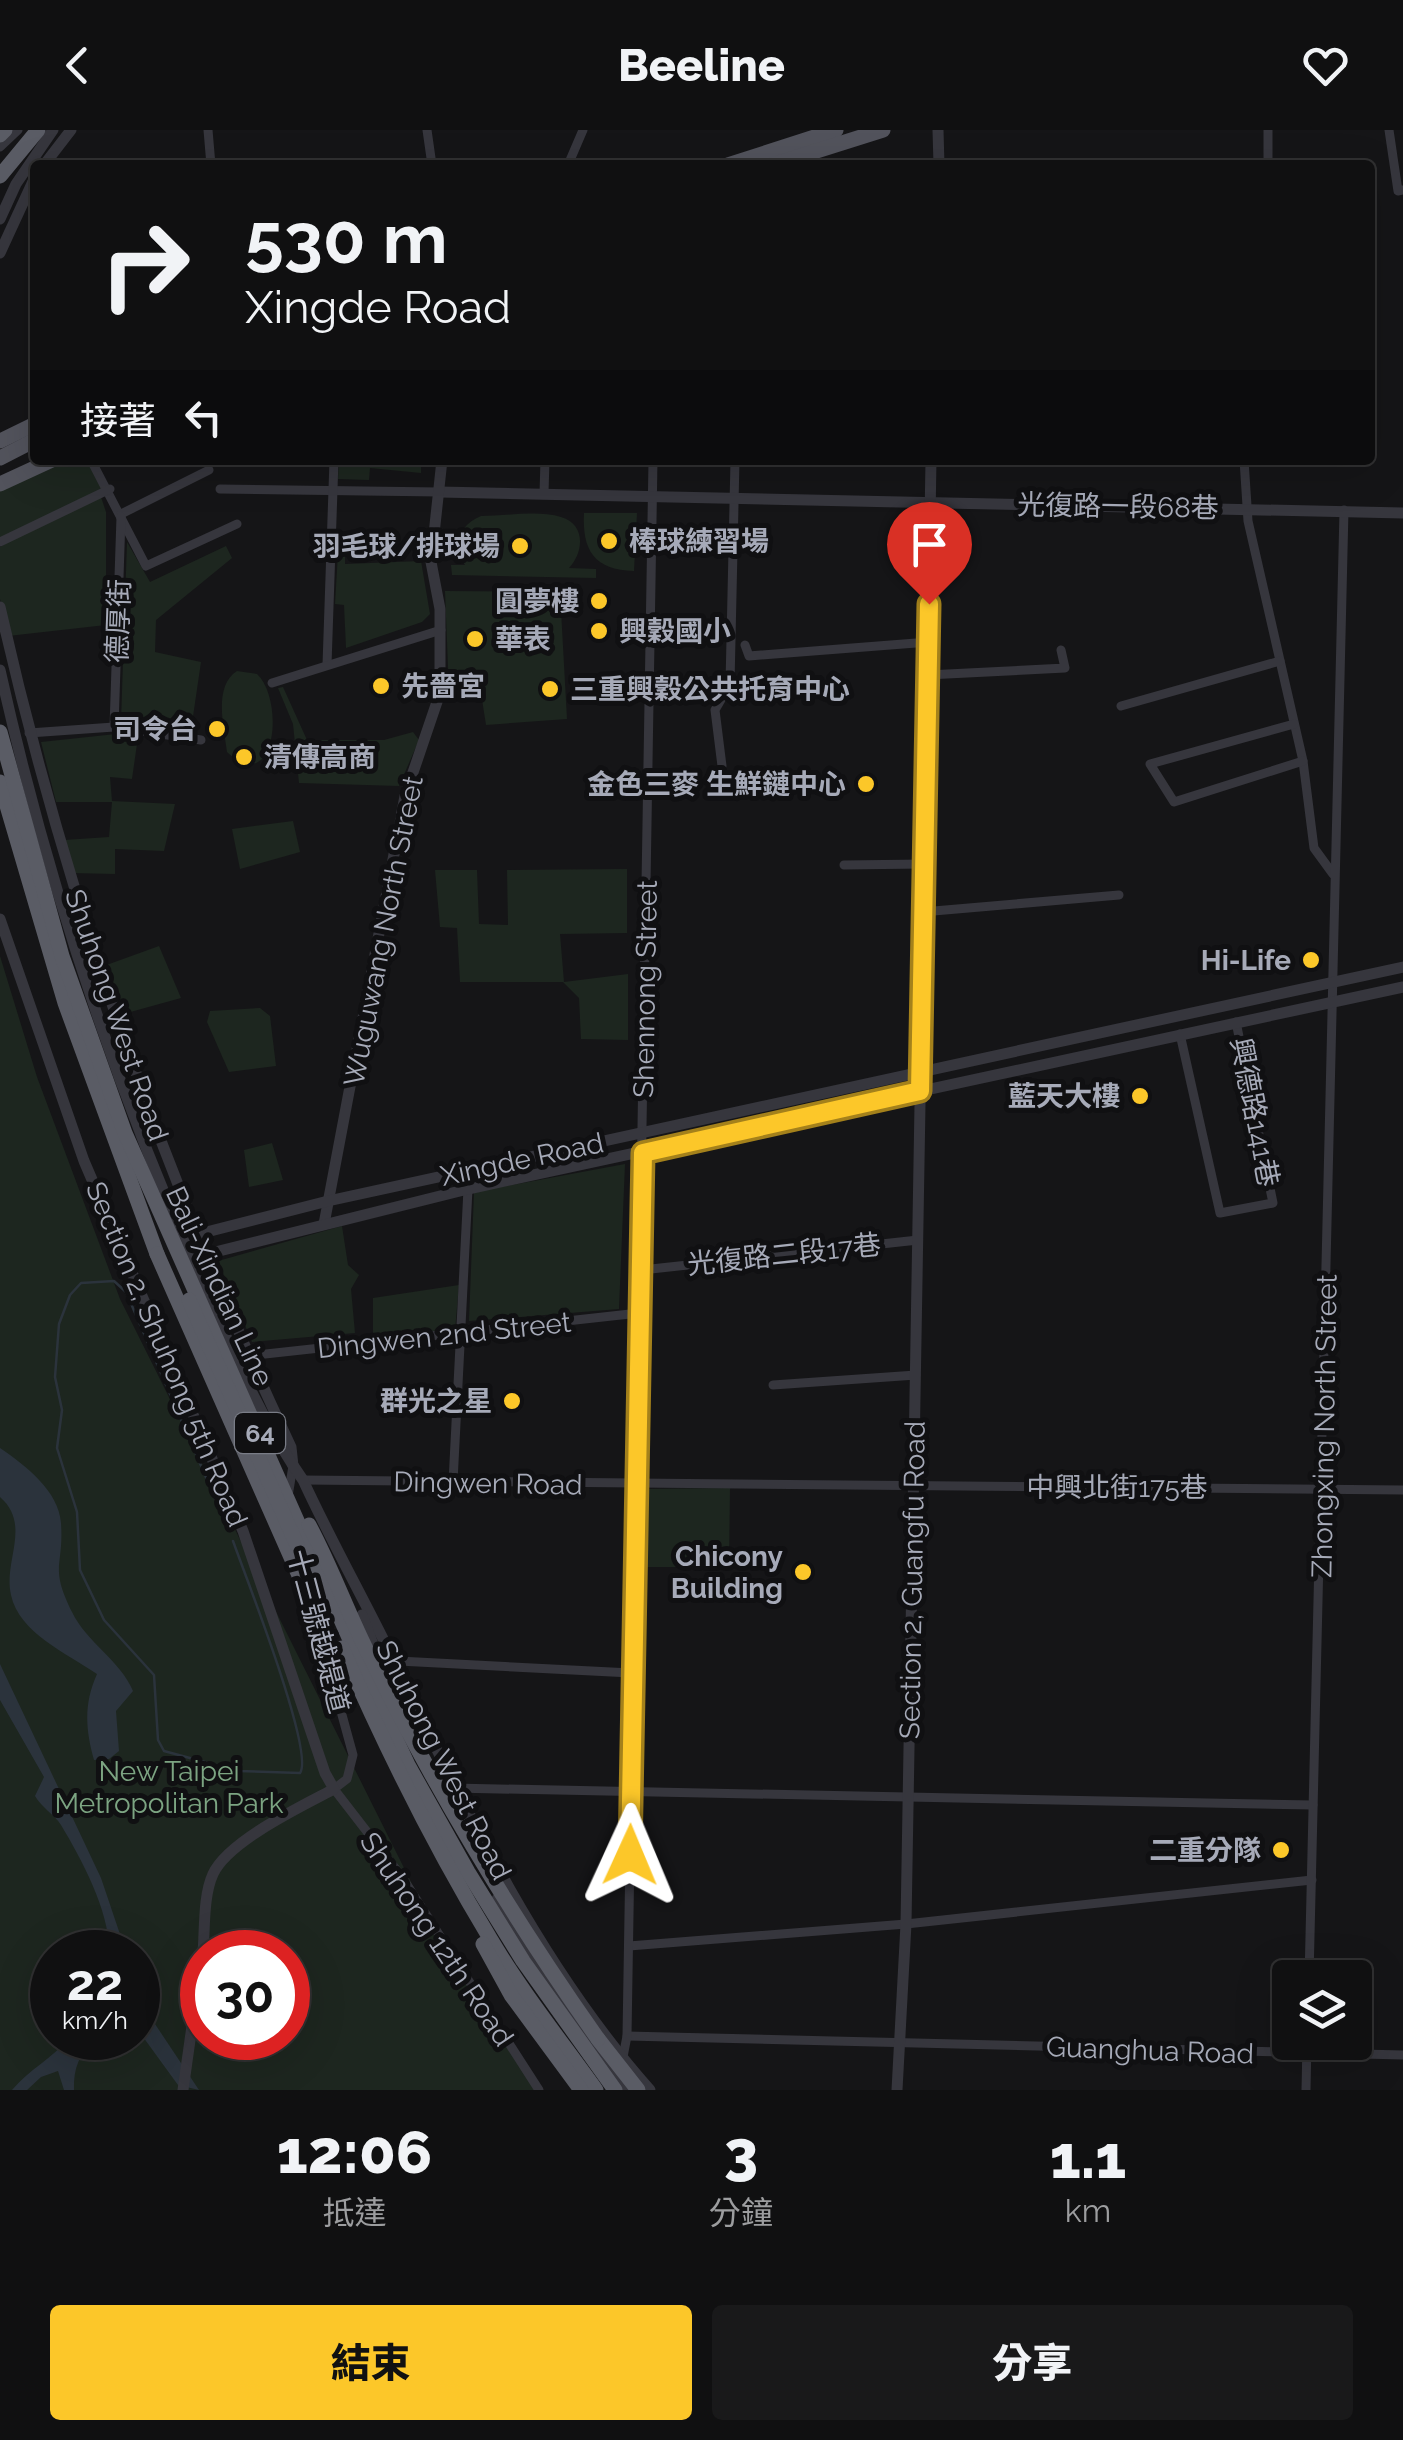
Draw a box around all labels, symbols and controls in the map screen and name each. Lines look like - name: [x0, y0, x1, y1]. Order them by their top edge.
- icon: back: [50, 38, 105, 93]
- icon: heart: [1298, 38, 1353, 93]
- text: Beeline: [618, 39, 785, 92]
- text: 530 m: [245, 197, 448, 279]
- icon: right: [80, 200, 210, 330]
- text: Xingde Road: [245, 281, 511, 334]
- icon: left: [176, 390, 231, 445]
- text: 接著: [80, 398, 156, 443]
- street label: 光復路一段68巷: [1017, 488, 1219, 525]
- pin: [887, 502, 972, 605]
- icon: arrive: [902, 517, 957, 572]
- place label: 棒球練習場: [629, 525, 769, 558]
- place label: 羽毛球/排球場: [312, 530, 500, 563]
- marker: 棒球練習場: [598, 530, 620, 552]
- marker: 羽毛球/排球場: [509, 535, 531, 557]
- street label: 德厚街: [101, 578, 136, 664]
- place label: 圓夢樓: [495, 585, 579, 618]
- marker: 圓夢樓: [588, 590, 610, 612]
- place label: 興穀國小: [619, 615, 731, 648]
- marker: 興穀國小: [588, 620, 610, 642]
- place label: 華表: [495, 623, 551, 656]
- marker: 華表: [464, 628, 486, 650]
- place label: 先嗇宮: [401, 670, 485, 703]
- place label: 三重興穀公共托育中心: [570, 673, 850, 706]
- marker: 先嗇宮: [370, 675, 392, 697]
- marker: 三重興穀公共托育中心: [539, 678, 561, 700]
- place label: 司令台: [113, 713, 197, 746]
- marker: 司令台: [206, 718, 228, 740]
- place label: 清傳高商: [264, 741, 376, 774]
- marker: 清傳高商: [233, 746, 255, 768]
- place label: 金色三麥 生鮮鏈中心: [587, 768, 846, 801]
- street label: Wuguwang North Street: [337, 772, 430, 1089]
- marker: 金色三麥 生鮮鏈中心: [855, 773, 877, 795]
- street label: Shennong Street: [627, 879, 664, 1098]
- street label: Shuhong West Road: [58, 885, 175, 1145]
- place label: Hi-Life: [1201, 944, 1291, 977]
- marker: Hi-Life: [1300, 949, 1322, 971]
- street label: 興德路141巷: [1224, 1035, 1285, 1189]
- place label: 藍天大樓: [1008, 1080, 1120, 1113]
- marker: 藍天大樓: [1129, 1085, 1151, 1107]
- street label: Xingde Road: [438, 1126, 607, 1193]
- street label: Section 2, Shuhong 5th Road: [79, 1177, 254, 1532]
- street label: Bali-Xindian Line: [159, 1181, 280, 1391]
- street label: 光復路二段17巷: [685, 1228, 883, 1281]
- street label: Zhongxing North Street: [1305, 1273, 1344, 1578]
- street label: Dingwen 2nd Street: [316, 1306, 573, 1365]
- place label: 群光之星: [380, 1385, 492, 1418]
- marker: 群光之星: [501, 1390, 523, 1412]
- road number: 64: [235, 1413, 285, 1453]
- street label: Section 2, Guangfu Road: [893, 1421, 932, 1739]
- street label: Dingwen Road: [393, 1465, 583, 1502]
- street label: 中興北街175巷: [1026, 1471, 1208, 1504]
- place label: Chicony Building: [671, 1540, 784, 1605]
- street label: 十三號越堤道: [281, 1546, 356, 1717]
- marker: Chicony Building: [792, 1561, 814, 1583]
- street label: Shuhong West Road: [369, 1635, 518, 1885]
- park label: New Taipei Metropolitan Park: [55, 1755, 284, 1820]
- position arrow: [578, 1803, 682, 1907]
- street label: Shuhong 12th Road: [353, 1826, 520, 2052]
- place label: 二重分隊: [1149, 1834, 1261, 1867]
- marker: 二重分隊: [1270, 1839, 1292, 1861]
- speed limit sign: 30: [180, 1930, 310, 2060]
- text: 22: [67, 1953, 123, 2012]
- map controls: [1272, 1960, 1372, 2060]
- button: layers: [1272, 1960, 1372, 2060]
- text: km/h: [62, 2005, 128, 2035]
- street label: Guanghua Road: [1045, 2030, 1255, 2071]
- text: 12:06: [277, 2117, 432, 2187]
- text: 3: [724, 2117, 758, 2187]
- text: 1.1: [1050, 2122, 1126, 2192]
- text: km: [1065, 2192, 1111, 2229]
- text: 抵達: [323, 2194, 387, 2231]
- text: 分鐘: [709, 2194, 773, 2231]
- button: 結束: [50, 2305, 692, 2420]
- button: 分享: [712, 2305, 1353, 2420]

